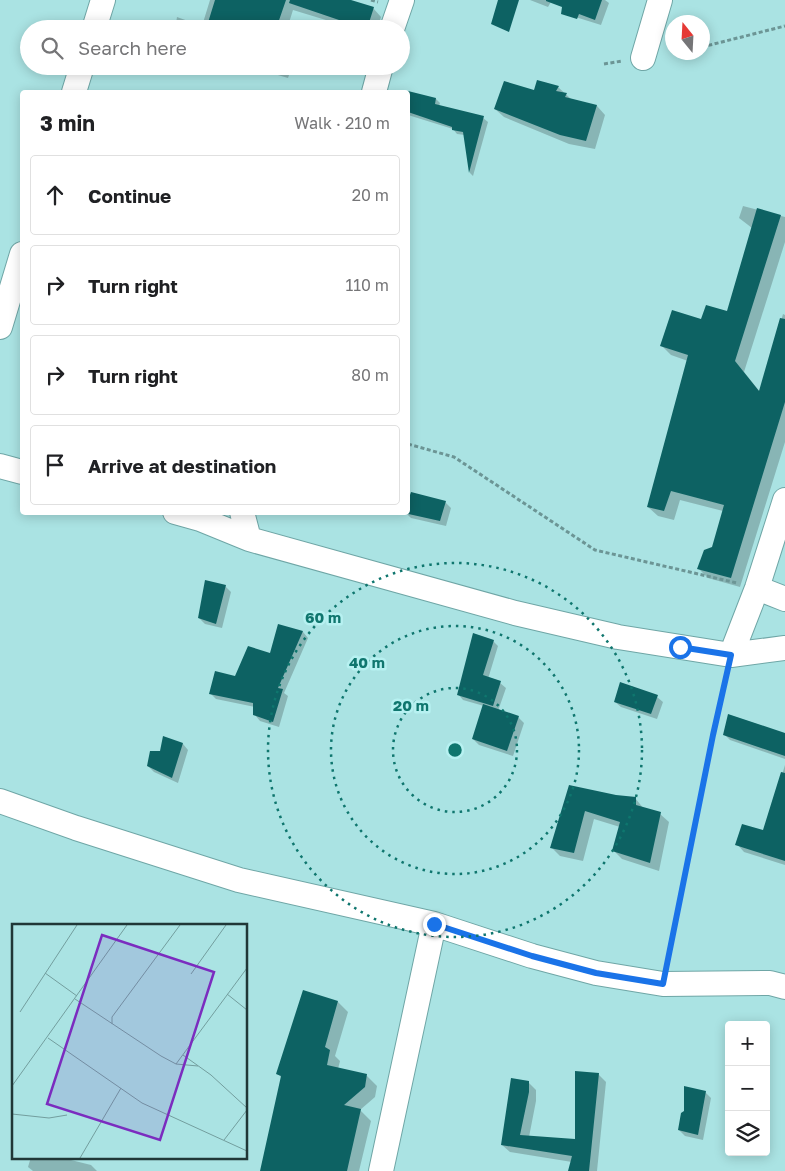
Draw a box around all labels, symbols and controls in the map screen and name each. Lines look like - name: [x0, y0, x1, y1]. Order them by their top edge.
- north arrow: [665, 15, 710, 60]
- search box: [20, 20, 410, 75]
- icon: search: [38, 34, 66, 62]
- text: Search here: [78, 36, 187, 59]
- text: 3 min: [40, 110, 95, 136]
- text: Walk · 210 m: [294, 113, 390, 133]
- icon: ahead: [41, 181, 69, 209]
- text: Continue: [88, 184, 171, 207]
- text: 20 m: [352, 185, 389, 205]
- icon: right: [41, 271, 69, 299]
- text: Turn right: [88, 274, 178, 297]
- text: 110 m: [345, 275, 389, 295]
- icon: right: [41, 361, 69, 389]
- text: Turn right: [88, 364, 178, 387]
- text: 80 m: [351, 365, 389, 385]
- icon: arrive: [41, 451, 69, 479]
- text: Arrive at destination: [88, 454, 276, 477]
- text: 60 m: [305, 608, 341, 626]
- route start: [669, 636, 692, 659]
- text: 40 m: [349, 653, 385, 671]
- text: 20 m: [393, 696, 429, 714]
- centre of rings: [446, 741, 464, 759]
- route end: [423, 913, 446, 936]
- inset map: [12, 924, 248, 1158]
- map controls: [725, 1021, 770, 1156]
- button: +: [725, 1021, 770, 1066]
- button: −: [725, 1066, 770, 1111]
- button: layers: [725, 1111, 770, 1156]

